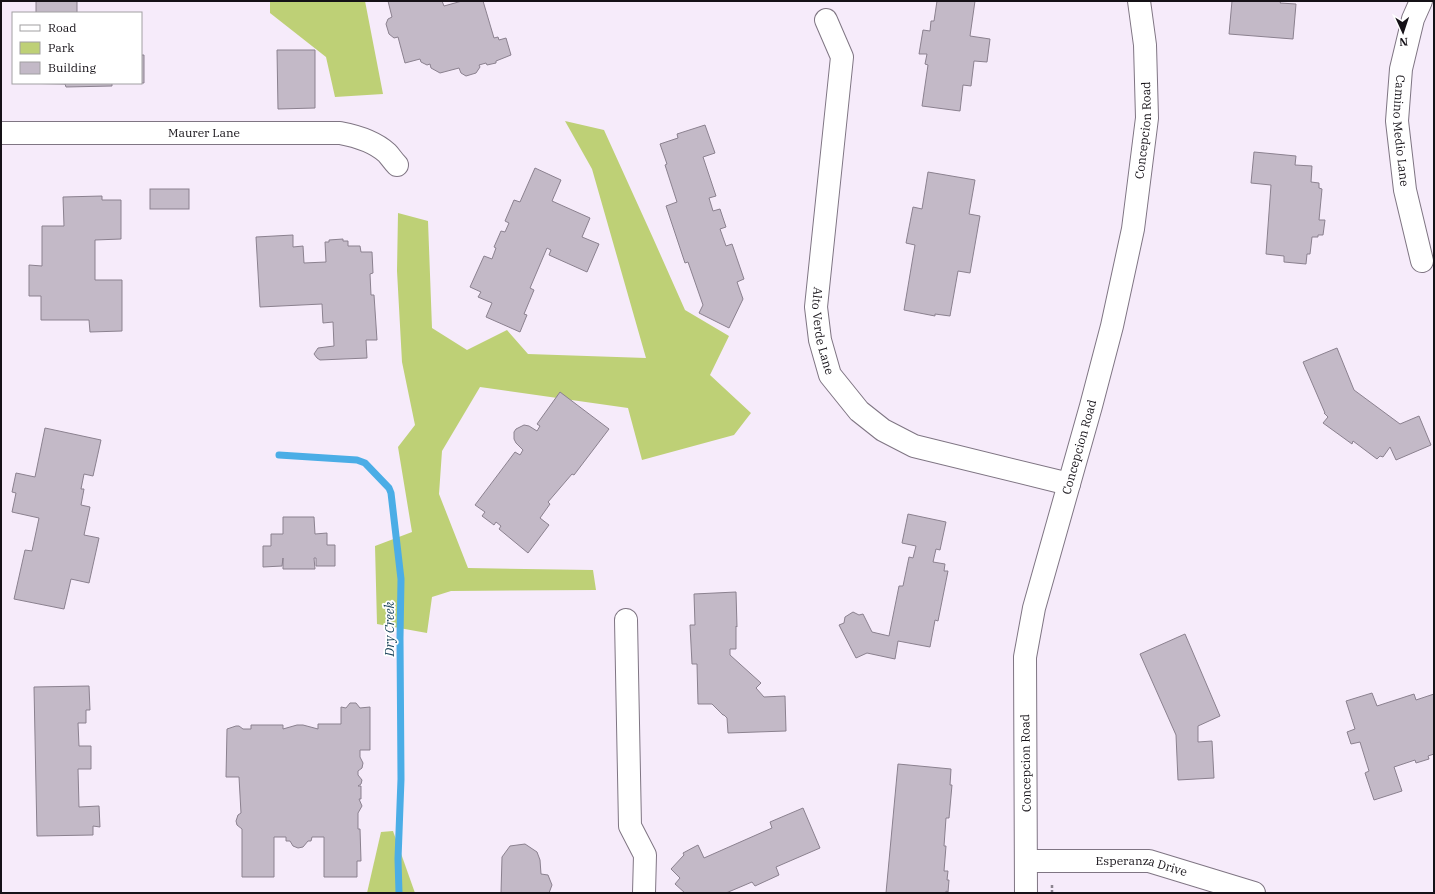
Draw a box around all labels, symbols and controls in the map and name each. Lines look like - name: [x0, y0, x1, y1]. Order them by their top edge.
- legend: [12, 12, 142, 84]
- north arrow: [1383, 12, 1423, 52]
- text: Road: [48, 20, 77, 35]
- text: N: [1399, 35, 1408, 49]
- text: Park: [48, 40, 74, 55]
- text: Building: [48, 60, 96, 75]
- street label: Camino Medio Lane: [1390, 74, 1413, 187]
- street label: Concepcion Road: [1131, 81, 1154, 180]
- street label: Maurer Lane: [168, 125, 240, 140]
- street label: Alto Verde Lane: [809, 286, 837, 376]
- street label: Concepcion Road: [1058, 398, 1099, 496]
- water label: Dry Creek: [381, 601, 398, 657]
- street label: Concepcion Road: [1017, 714, 1034, 812]
- street label: Esperanza Drive: [1096, 853, 1189, 879]

